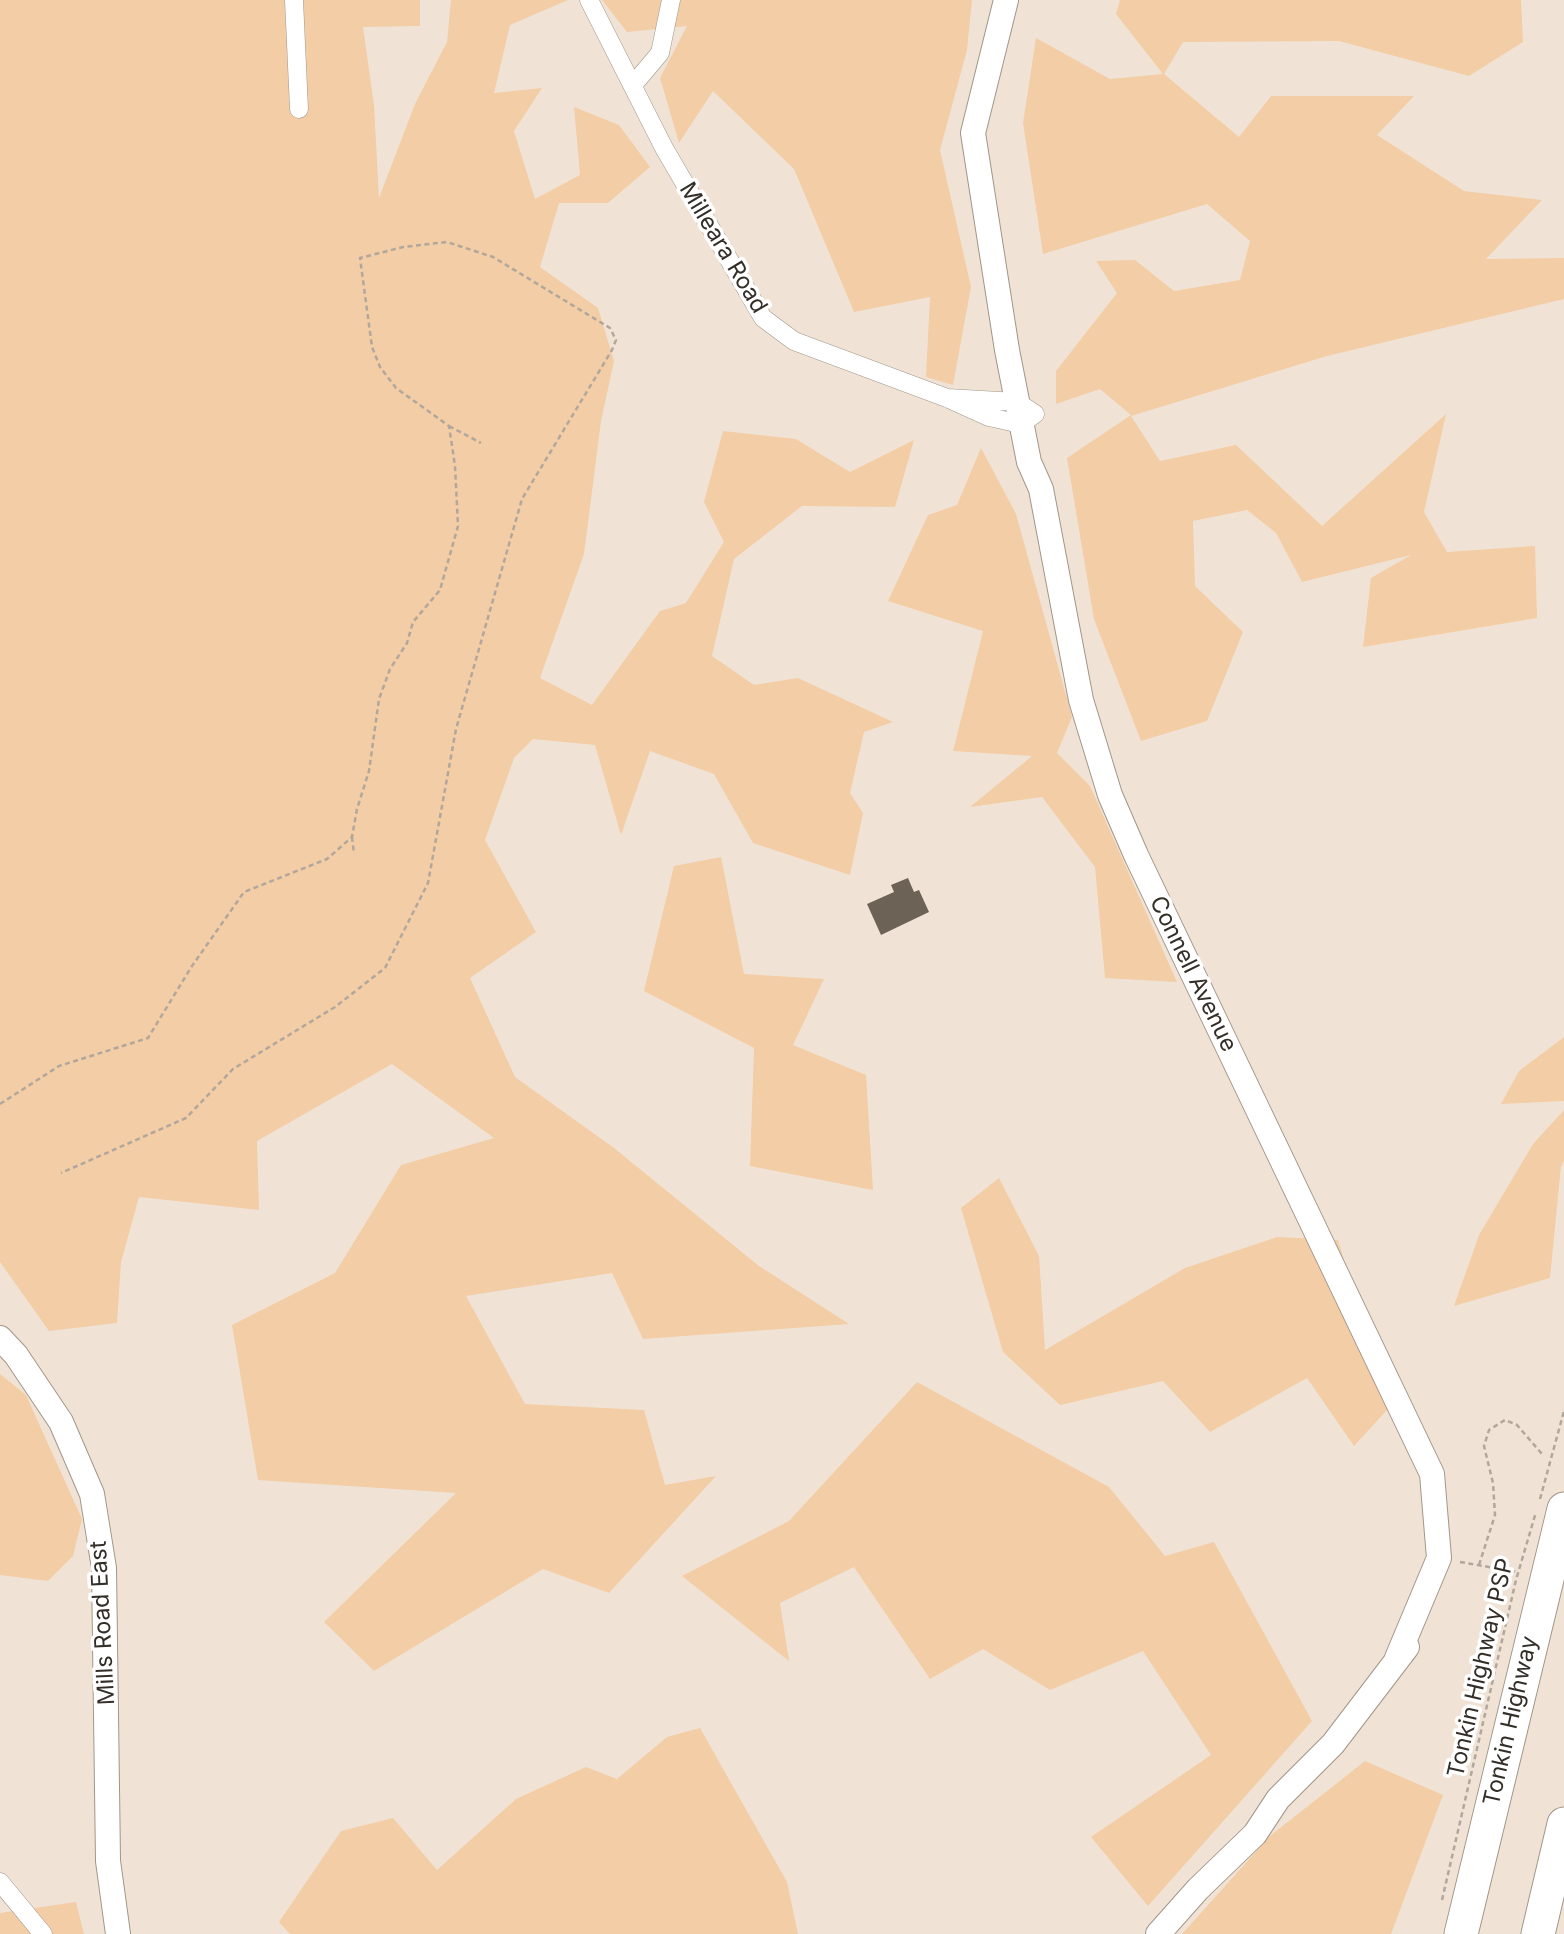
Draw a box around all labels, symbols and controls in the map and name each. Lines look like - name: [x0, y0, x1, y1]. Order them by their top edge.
- street label: Milleara Road: [673, 178, 773, 318]
- street label: Connell Avenue: [1143, 892, 1243, 1056]
- street label: Mills Road East: [85, 1540, 121, 1706]
- street label: Tonkin Highway PSP: [1442, 1556, 1520, 1780]
- street label: Tonkin Highway: [1478, 1633, 1544, 1809]

